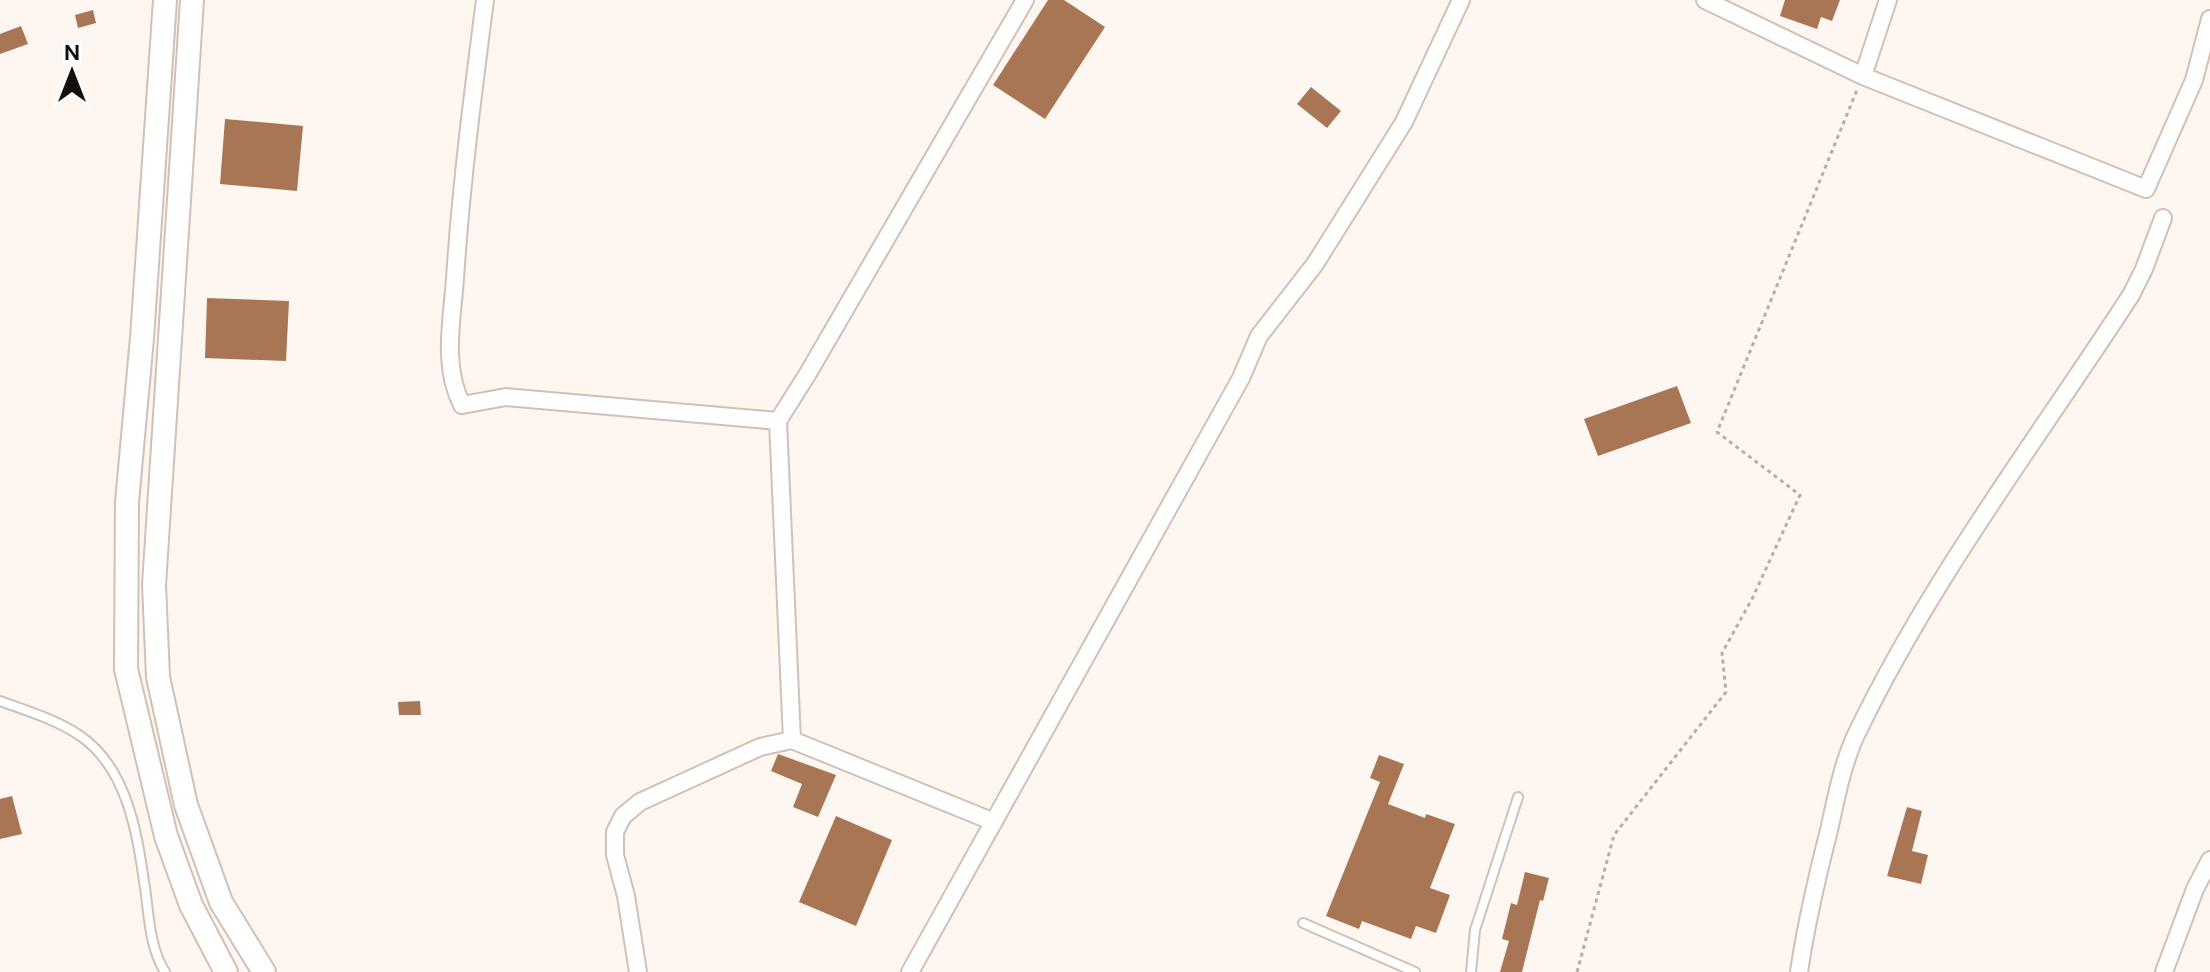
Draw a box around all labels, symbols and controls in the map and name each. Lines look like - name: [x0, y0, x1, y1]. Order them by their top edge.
- north arrow: [32, 32, 112, 112]
- text: N: [64, 38, 80, 67]

